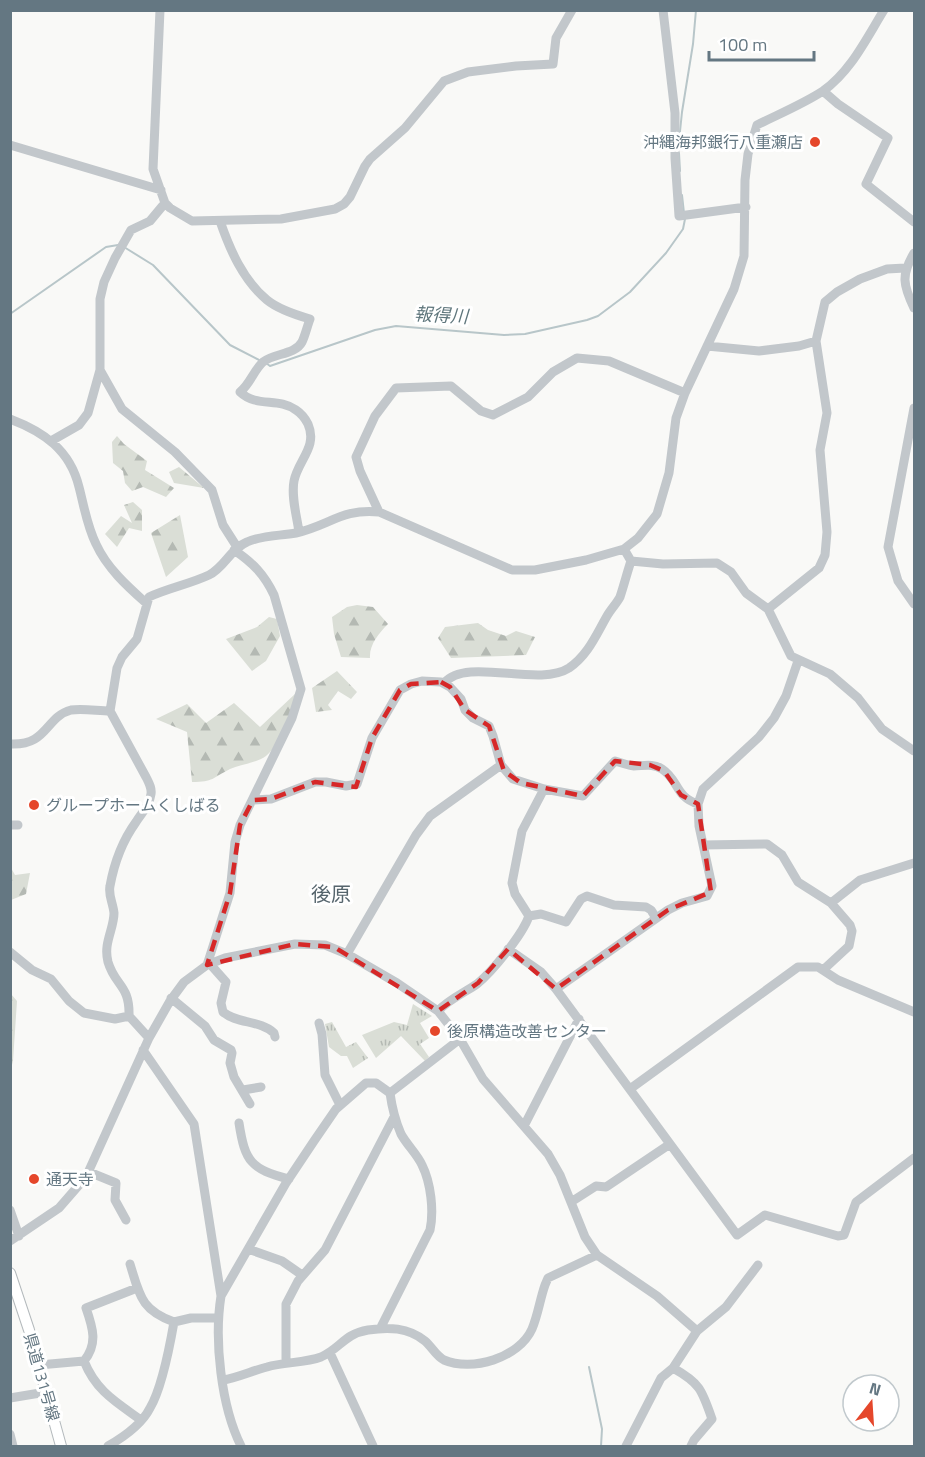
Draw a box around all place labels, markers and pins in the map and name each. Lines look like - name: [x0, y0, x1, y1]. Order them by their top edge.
- place label: 沖縄海邦銀行八重瀬店: [643, 130, 803, 154]
- marker: 沖縄海邦銀行八重瀬店: [808, 135, 822, 149]
- place label: グループホームくしばる: [46, 793, 221, 817]
- marker: グループホームくしばる: [27, 798, 41, 812]
- place label: 後原構造改善センター: [447, 1019, 607, 1043]
- marker: 後原構造改善センター: [428, 1024, 442, 1038]
- place label: 通天寺: [46, 1167, 94, 1191]
- marker: 通天寺: [27, 1172, 41, 1186]

